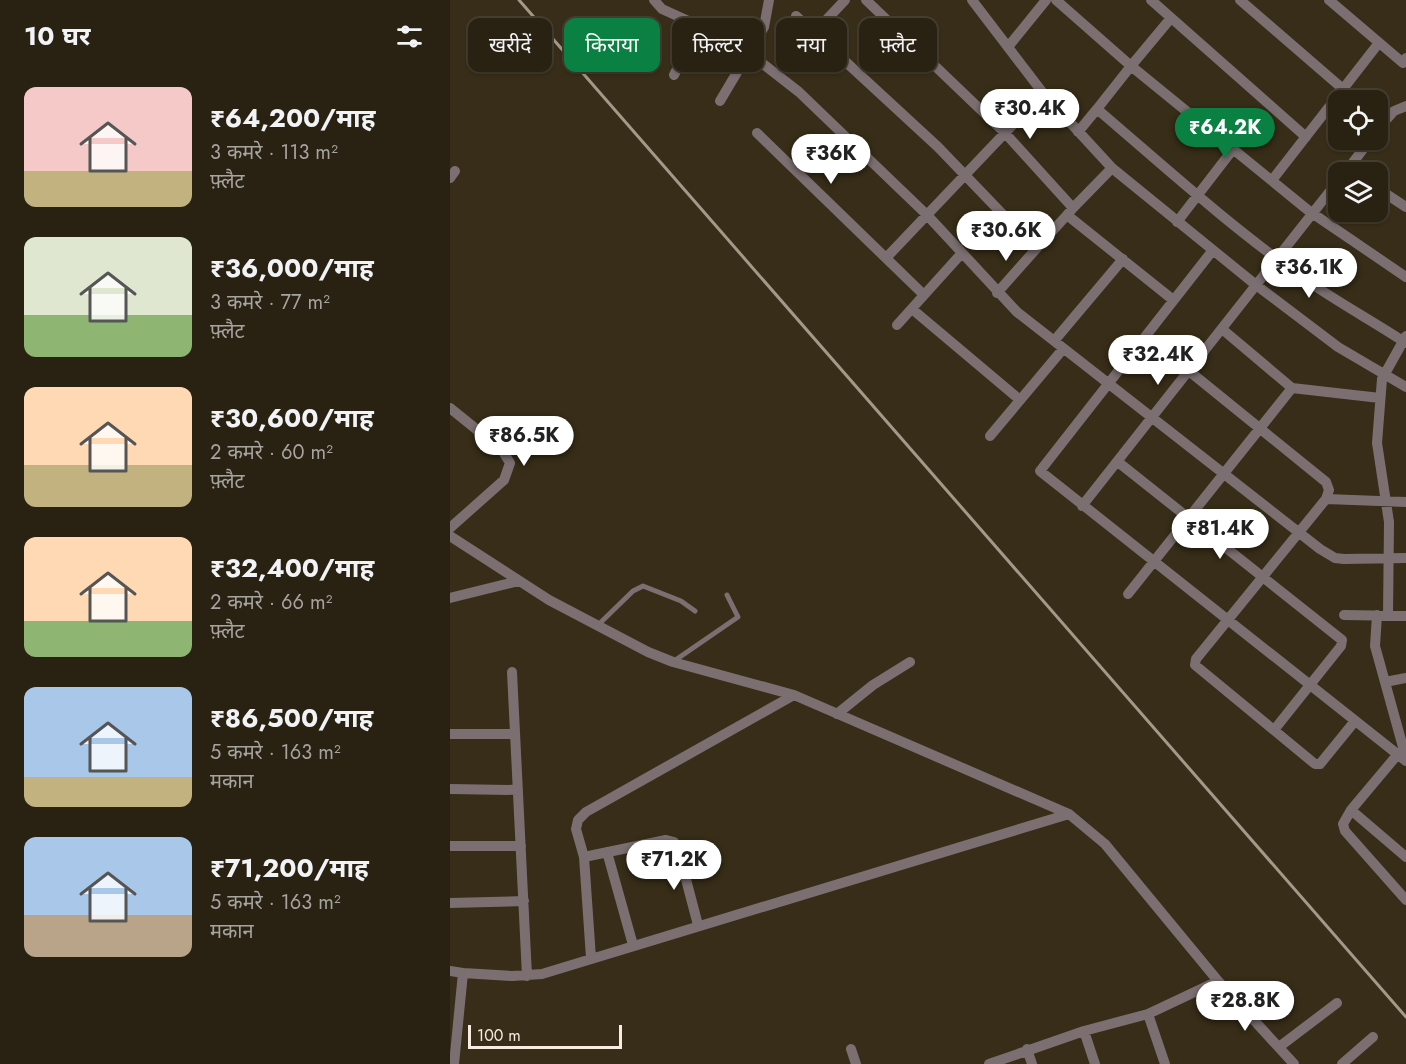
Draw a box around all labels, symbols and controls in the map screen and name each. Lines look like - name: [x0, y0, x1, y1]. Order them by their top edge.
- text: 10 घर: [24, 17, 91, 55]
- chip: खरीदें: [468, 18, 552, 72]
- chip: किराया: [564, 18, 660, 72]
- chip: फ़िल्टर: [672, 18, 764, 72]
- chip: नया: [776, 18, 847, 72]
- chip: फ़्लैट: [859, 18, 937, 72]
- icon: filters: [393, 20, 426, 53]
- pin: ₹30.4K: [981, 89, 1079, 140]
- map controls: [1328, 90, 1388, 222]
- button: locate: [1328, 90, 1388, 150]
- text: ₹30.4K: [994, 94, 1066, 123]
- text: ₹64,200/माह: [210, 99, 375, 137]
- pin: ₹64.2K: [1176, 108, 1274, 159]
- icon: home: [72, 111, 144, 183]
- text: ₹64.2K: [1189, 113, 1261, 142]
- pin: ₹36K: [795, 134, 867, 185]
- text: 3 कमरे · 113 m²: [210, 138, 338, 167]
- text: ₹36K: [805, 139, 857, 168]
- button: layers: [1328, 162, 1388, 222]
- text: फ़्लैट: [210, 167, 245, 196]
- pin: ₹30.6K: [957, 211, 1055, 262]
- text: ₹30.6K: [971, 216, 1041, 245]
- pin: ₹36.1K: [1260, 248, 1358, 299]
- text: ₹36,000/माह: [210, 249, 374, 287]
- text: ₹36.1K: [1275, 253, 1343, 282]
- icon: home: [72, 261, 144, 333]
- text: 3 कमरे · 77 m²: [210, 288, 330, 317]
- text: फ़्लैट: [210, 317, 245, 346]
- pin: ₹32.4K: [1109, 335, 1207, 386]
- text: ₹32.4K: [1122, 340, 1194, 369]
- text: ₹30,600/माह: [210, 399, 374, 437]
- icon: home: [72, 411, 144, 483]
- pin: ₹86.5K: [475, 416, 573, 467]
- text: ₹86.5K: [489, 421, 559, 450]
- text: 2 कमरे · 60 m²: [210, 438, 333, 467]
- text: फ़्लैट: [210, 467, 245, 496]
- pin: ₹81.4K: [1171, 509, 1269, 560]
- text: ₹81.4K: [1186, 514, 1254, 543]
- text: ₹32,400/माह: [210, 549, 374, 587]
- icon: home: [72, 561, 144, 633]
- text: 2 कमरे · 66 m²: [210, 588, 332, 617]
- text: फ़्लैट: [210, 617, 245, 646]
- text: ₹86,500/माह: [210, 699, 373, 737]
- icon: home: [72, 711, 144, 783]
- text: 5 कमरे · 163 m²: [210, 738, 341, 767]
- text: मकान: [210, 767, 254, 796]
- pin: ₹71.2K: [625, 840, 723, 891]
- text: ₹71.2K: [640, 845, 708, 874]
- text: ₹71,200/माह: [210, 849, 369, 887]
- icon: home: [72, 861, 144, 933]
- text: 5 कमरे · 163 m²: [210, 888, 341, 917]
- text: मकान: [210, 917, 254, 946]
- pin: ₹28.8K: [1196, 981, 1294, 1032]
- text: ₹28.8K: [1210, 986, 1280, 1015]
- scale bar: [468, 1022, 622, 1050]
- text: 100 m: [477, 1024, 521, 1047]

